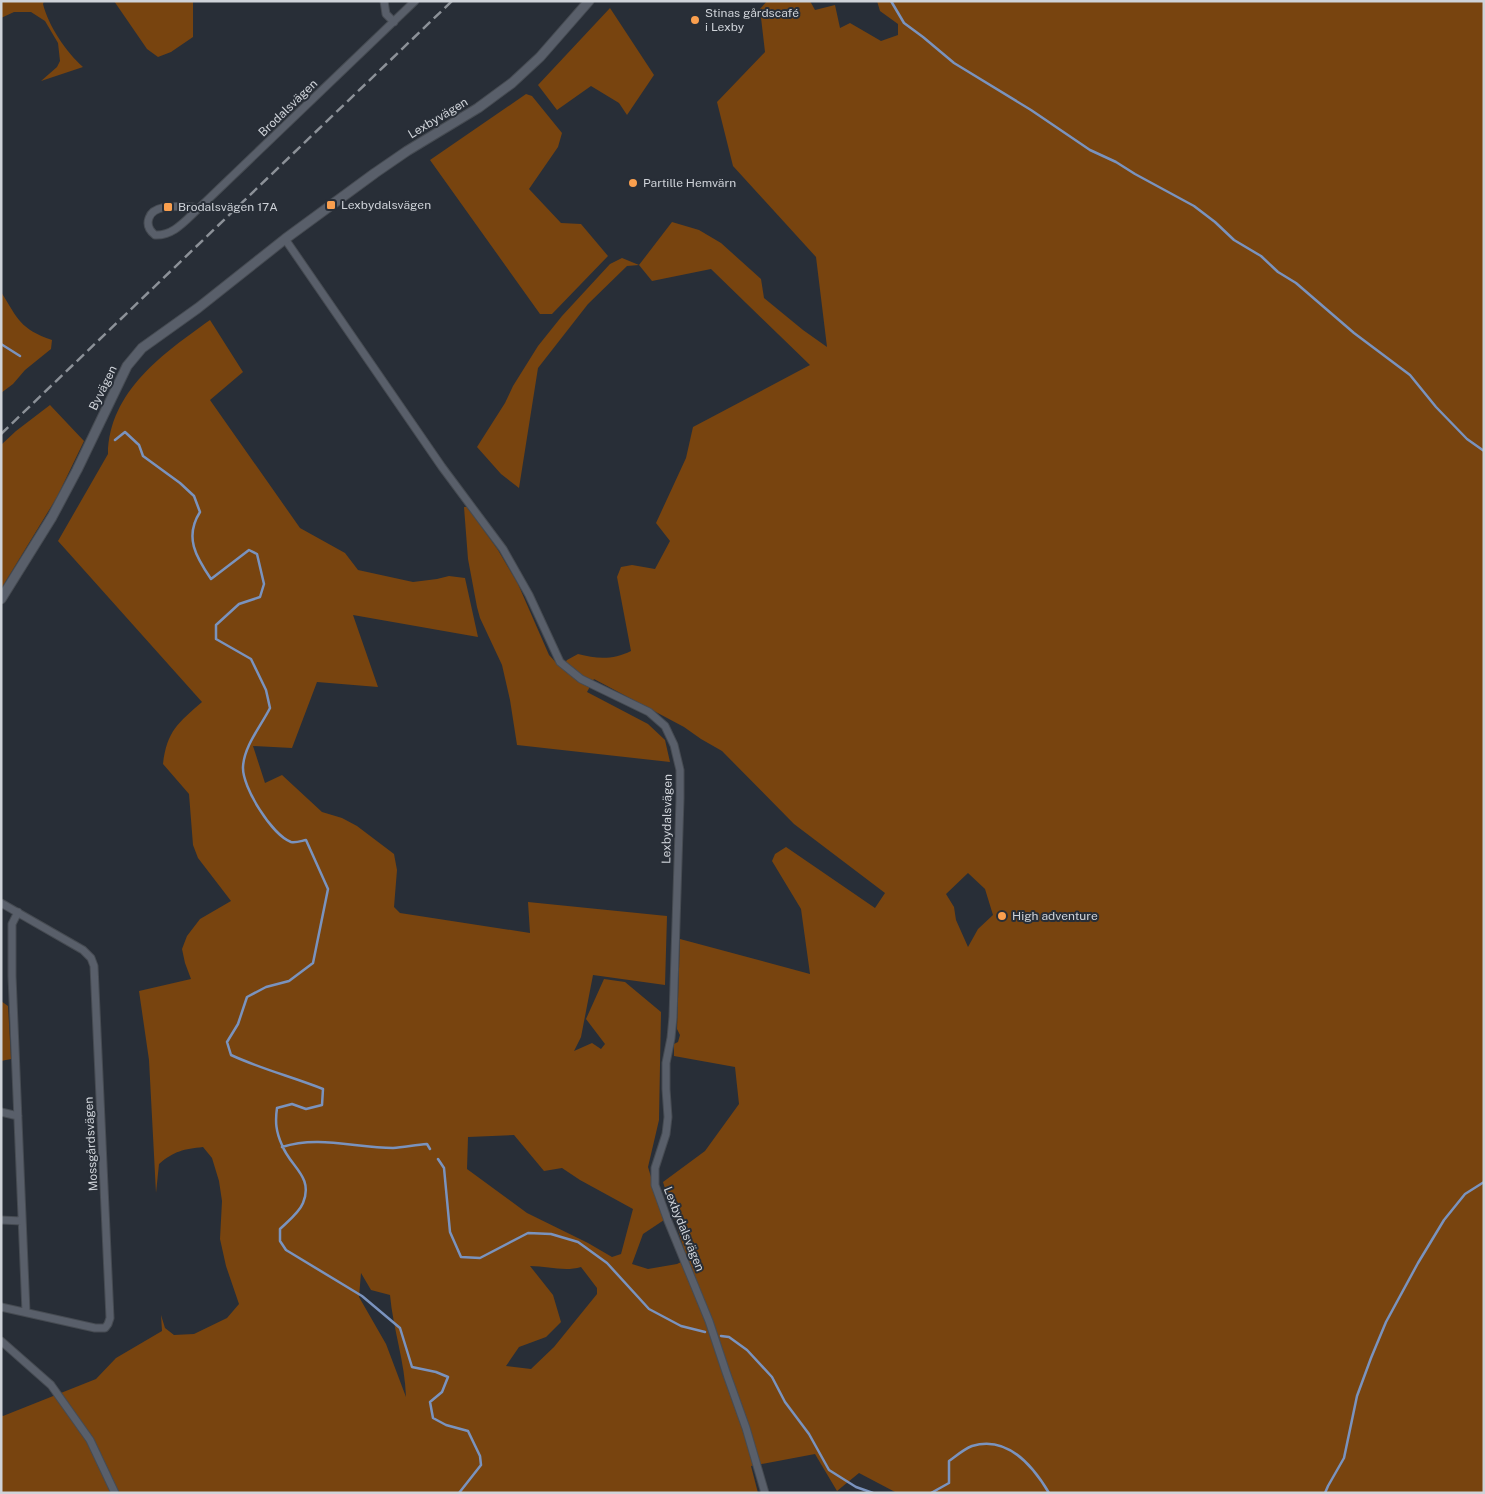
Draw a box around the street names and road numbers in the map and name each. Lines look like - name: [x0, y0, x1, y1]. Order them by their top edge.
- street label: Brodalsvägen: [256, 76, 320, 140]
- street label: Lexbyvägen: [406, 95, 470, 141]
- street label: Byvägen: [86, 363, 120, 413]
- street label: Lexbydalsvägen: [659, 774, 675, 864]
- street label: Mossgårdsvägen: [82, 1096, 100, 1192]
- street label: Lexbydalsvägen: [661, 1185, 707, 1273]

